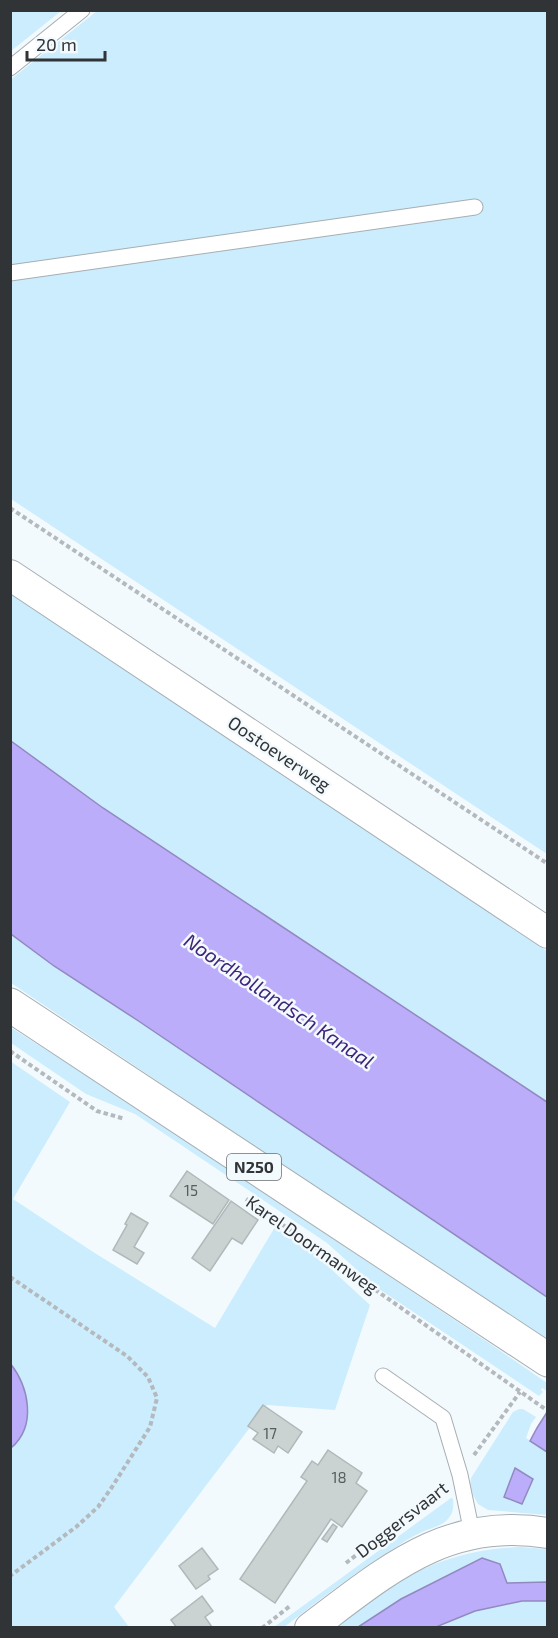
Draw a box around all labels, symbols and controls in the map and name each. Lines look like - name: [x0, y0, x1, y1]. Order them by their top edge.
- scale bar: [27, 24, 105, 62]
- text: 20 m: [36, 33, 77, 55]
- street label: Oostoeverweg: [224, 711, 335, 796]
- water label: Noordhollandsch Kanaal: [180, 928, 379, 1073]
- road number: N250: [227, 1154, 281, 1180]
- house number: 15: [184, 1181, 198, 1199]
- street label: Karel Doormanweg: [242, 1190, 383, 1298]
- house number: 17: [263, 1424, 277, 1442]
- house number: 18: [331, 1468, 347, 1486]
- street label: Doggersvaart: [351, 1476, 452, 1562]

